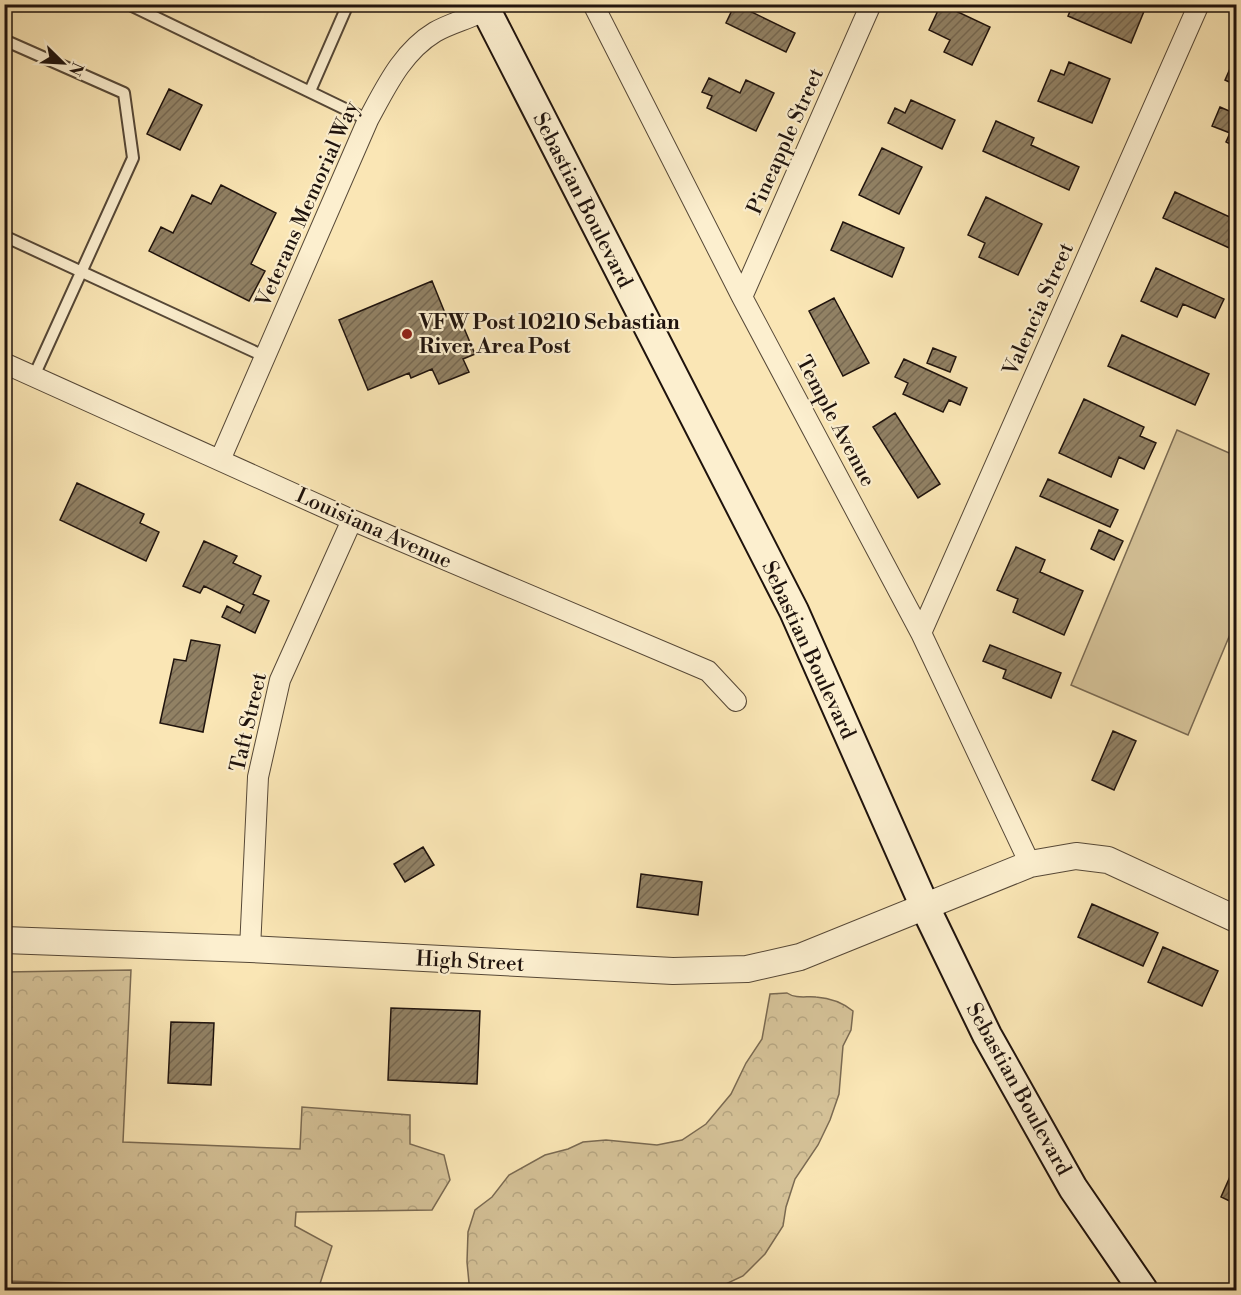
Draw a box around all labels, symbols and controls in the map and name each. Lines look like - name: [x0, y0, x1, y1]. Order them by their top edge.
- north arrow: [33, 33, 93, 93]
- text: N: [64, 59, 87, 79]
- street label: Pineapple Street: [742, 64, 830, 219]
- street label: Veterans Memorial Way: [250, 97, 365, 312]
- street label: Sebastian Boulevard: [527, 108, 638, 293]
- street label: Valencia Street: [998, 238, 1080, 381]
- place label: VFW Post 10210 Sebastian River Area Post: [418, 310, 680, 360]
- marker: VFW Post 10210 Sebastian River Area Post: [400, 327, 414, 341]
- street label: Temple Avenue: [790, 352, 880, 491]
- street label: Louisiana Avenue: [292, 483, 456, 575]
- street label: Sebastian Boulevard: [755, 557, 861, 744]
- street label: Taft Street: [225, 669, 273, 775]
- street label: High Street: [415, 946, 525, 978]
- street label: Sebastian Boulevard: [960, 999, 1076, 1180]

